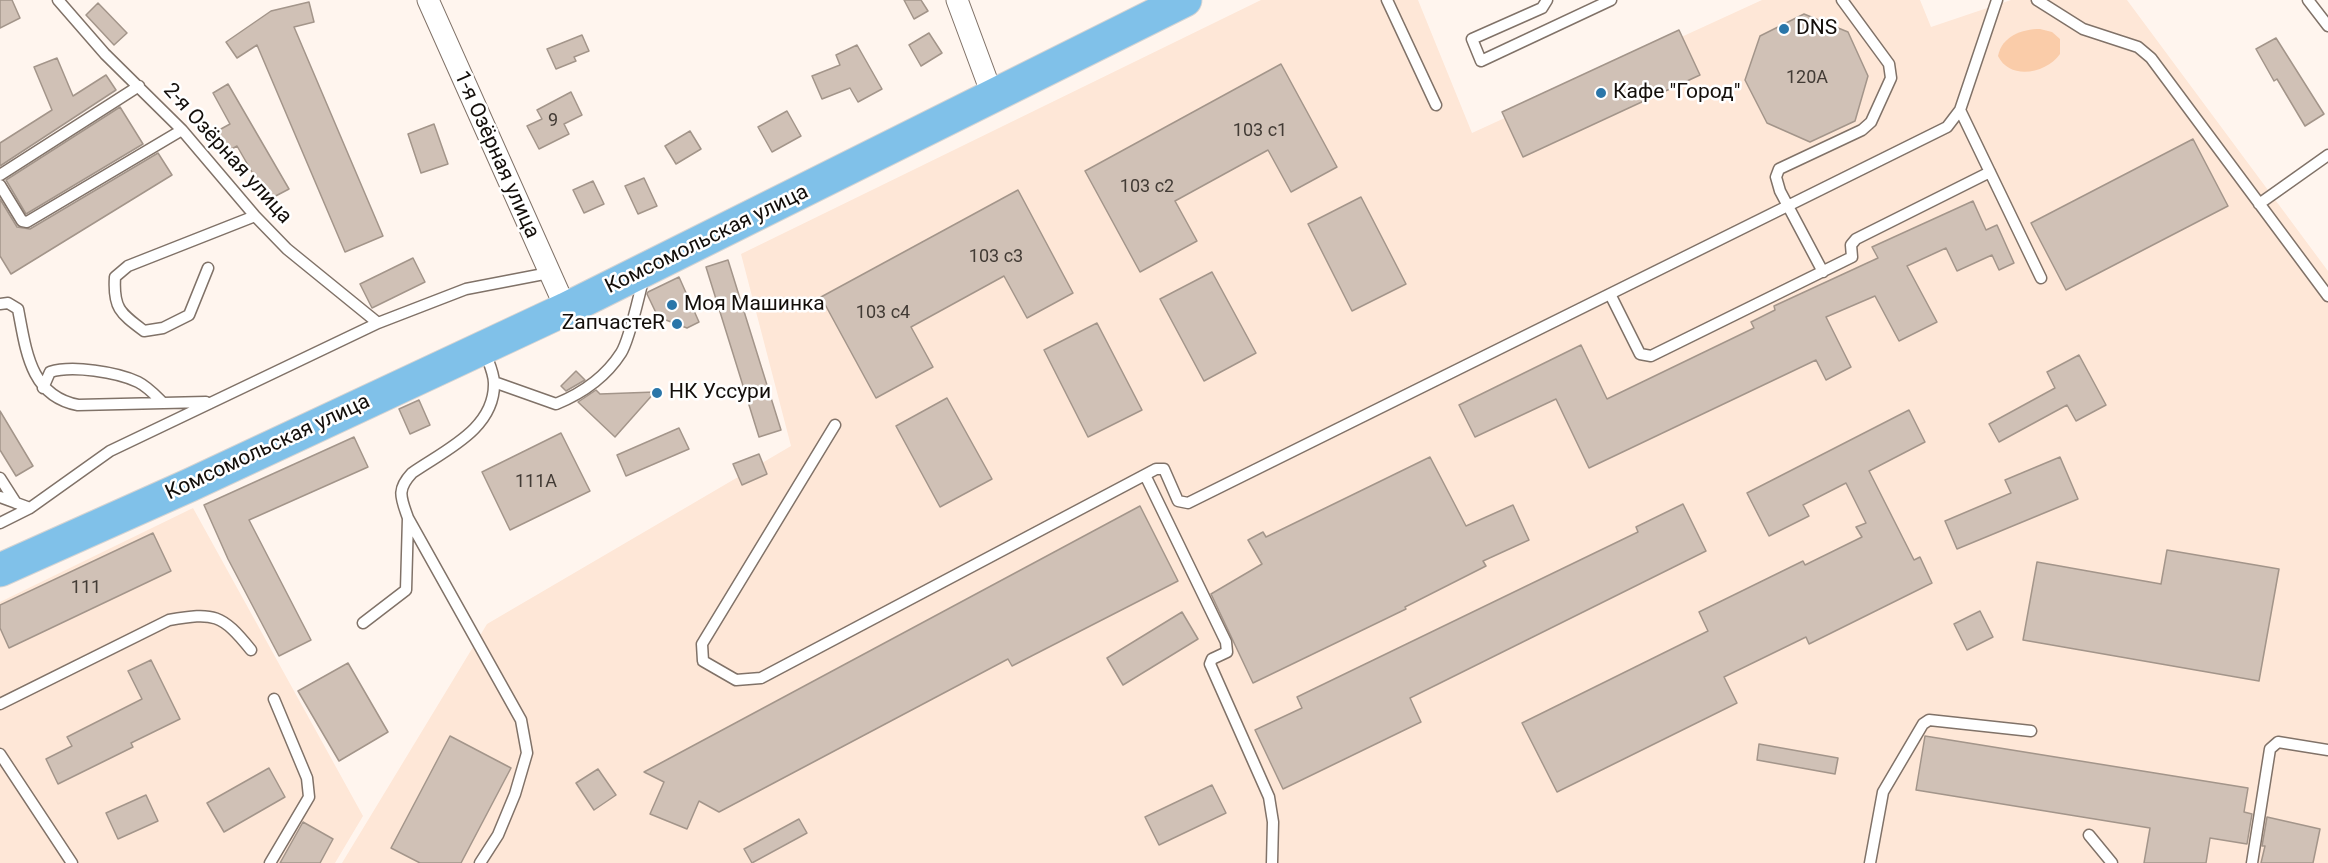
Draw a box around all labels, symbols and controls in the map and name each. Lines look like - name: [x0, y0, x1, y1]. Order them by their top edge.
- place label: DNS: [1796, 16, 1837, 42]
- marker: DNS: [1777, 22, 1791, 36]
- house number: 120А: [1786, 67, 1828, 89]
- street label: 1-я Озёрная улица: [448, 68, 544, 242]
- street label: 2-я Озёрная улица: [157, 79, 297, 229]
- place label: Кафе "Город": [1613, 80, 1740, 106]
- marker: Кафе "Город": [1594, 86, 1608, 100]
- house number: 9: [548, 110, 558, 132]
- house number: 103 с1: [1233, 120, 1287, 142]
- house number: 103 с2: [1120, 176, 1174, 198]
- street label: Комсомольская улица: [601, 180, 813, 300]
- house number: 103 с3: [969, 246, 1023, 268]
- place label: Моя Машинка: [684, 292, 825, 318]
- marker: Моя Машинка: [665, 298, 679, 312]
- house number: 103 с4: [856, 302, 910, 324]
- place label: ZапчастеR: [562, 311, 665, 337]
- marker: ZапчастеR: [670, 317, 684, 331]
- place label: НК Уссури: [669, 380, 771, 406]
- marker: НК Уссури: [650, 386, 664, 400]
- street label: Комсомольская улица: [162, 389, 374, 507]
- house number: 111А: [515, 471, 557, 493]
- house number: 111: [71, 577, 101, 599]

